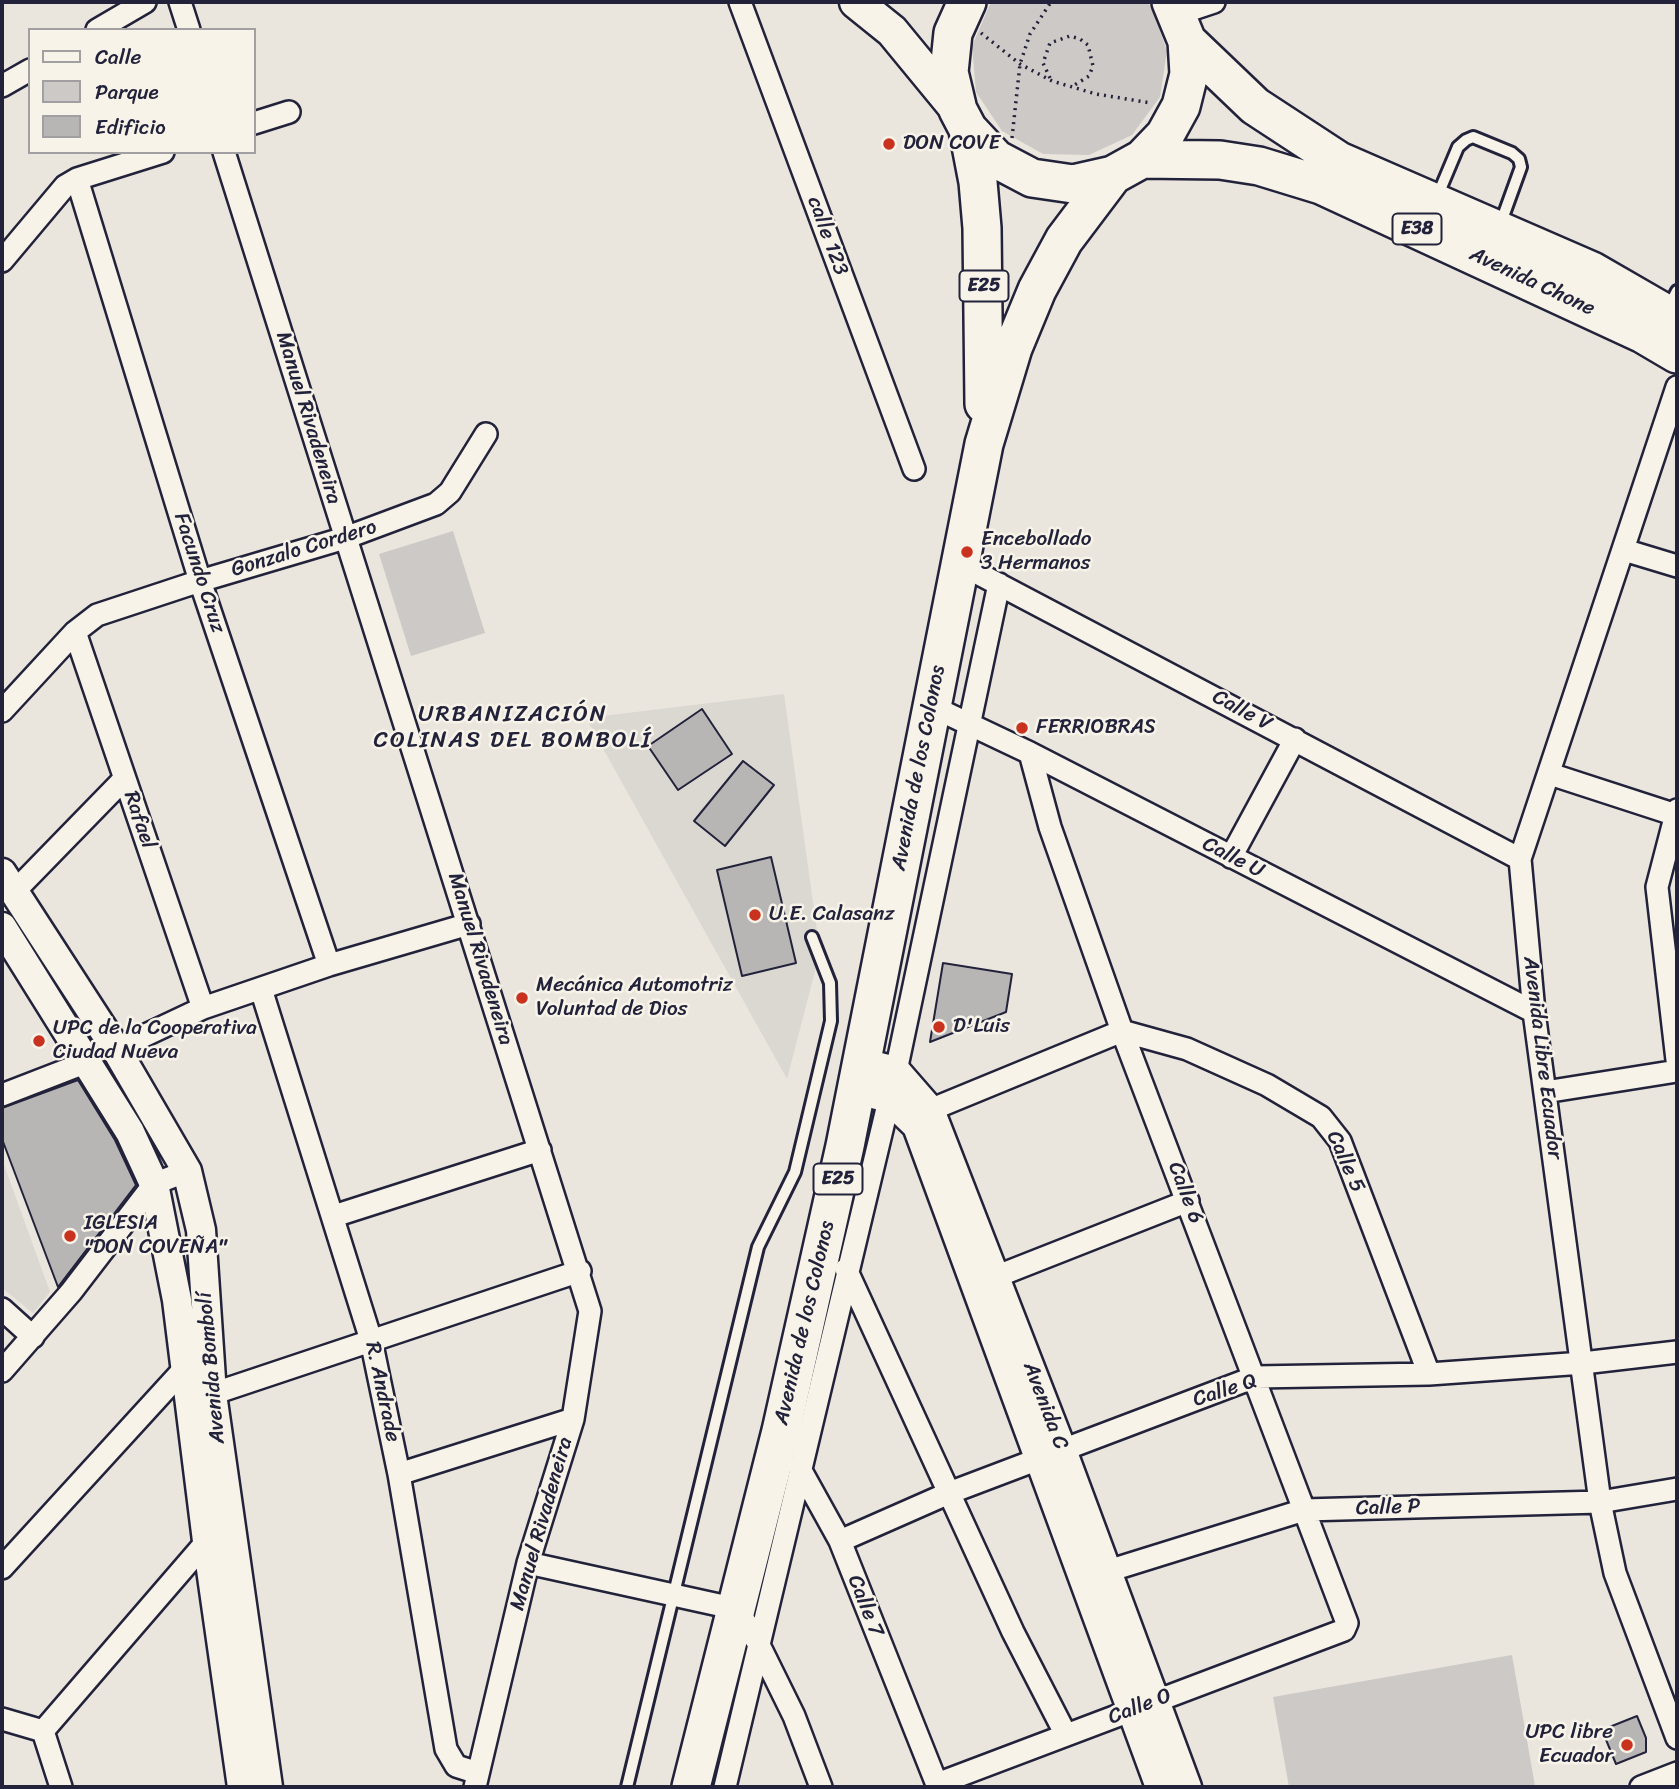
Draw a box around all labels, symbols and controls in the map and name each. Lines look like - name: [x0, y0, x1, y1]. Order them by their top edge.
- legend: [28, 28, 256, 154]
- text: Calle: [95, 38, 141, 76]
- text: Parque: [95, 73, 159, 111]
- text: Edificio: [95, 108, 166, 146]
- place label: DON COVE: [903, 131, 1000, 157]
- marker: DON COVE: [881, 136, 897, 152]
- street label: calle 123: [801, 193, 853, 279]
- road number: E38: [1392, 214, 1442, 244]
- street label: Avenida Chone: [1465, 242, 1599, 322]
- road number: E25: [960, 270, 1009, 302]
- street label: Manuel Rivadeneira: [270, 329, 346, 507]
- street label: Facundo Cruz: [168, 510, 230, 636]
- street label: Gonzalo Cordero: [228, 515, 380, 583]
- place label: Encebollado 3 Hermanos: [981, 527, 1091, 577]
- marker: Encebollado 3 Hermanos: [959, 544, 975, 560]
- street label: Avenida de los Colonos: [887, 663, 951, 873]
- street label: Calle V: [1208, 685, 1276, 737]
- district label: URBANIZACIÓN COLINAS DEL BOMBOLÍ: [376, 701, 650, 755]
- place label: FERRIOBRAS: [1036, 715, 1155, 741]
- marker: FERRIOBRAS: [1014, 720, 1030, 736]
- street label: Rafael: [117, 788, 161, 852]
- street label: Calle U: [1198, 832, 1268, 884]
- street label: Manuel Rivadeneira: [442, 870, 518, 1048]
- place label: U.E. Calasanz: [769, 902, 894, 928]
- marker: U.E. Calasanz: [747, 907, 763, 923]
- street label: Avenida Libre Ecuador: [1517, 955, 1567, 1161]
- place label: Mecánica Automotriz Voluntad de Dios: [536, 973, 733, 1023]
- marker: Mecánica Automotriz Voluntad de Dios: [514, 990, 530, 1006]
- place label: D'Luis: [953, 1014, 1010, 1040]
- place label: UPC de la Cooperativa Ciudad Nueva: [53, 1016, 257, 1066]
- marker: D'Luis: [931, 1019, 947, 1035]
- marker: UPC de la Cooperativa Ciudad Nueva: [31, 1033, 47, 1049]
- street label: Calle 5: [1320, 1127, 1370, 1197]
- street label: Calle 6: [1162, 1159, 1208, 1227]
- road number: E25: [814, 1163, 862, 1194]
- place label: IGLESIA "DON COVEÑA": [84, 1211, 227, 1261]
- street label: Avenida de los Colonos: [769, 1219, 841, 1427]
- marker: IGLESIA "DON COVEÑA": [62, 1228, 78, 1244]
- street label: Avenida Bombolí: [193, 1291, 231, 1445]
- street label: R. Andrade: [359, 1340, 405, 1444]
- street label: Avenida C: [1017, 1359, 1073, 1453]
- street label: Calle Q: [1190, 1369, 1260, 1413]
- street label: Manuel Rivadeneira: [505, 1434, 579, 1614]
- street label: Calle P: [1355, 1494, 1421, 1522]
- street label: Calle 7: [841, 1572, 889, 1640]
- street label: Calle O: [1105, 1684, 1175, 1730]
- place label: UPC libre Ecuador: [1525, 1720, 1613, 1770]
- marker: UPC libre Ecuador: [1619, 1737, 1635, 1753]

